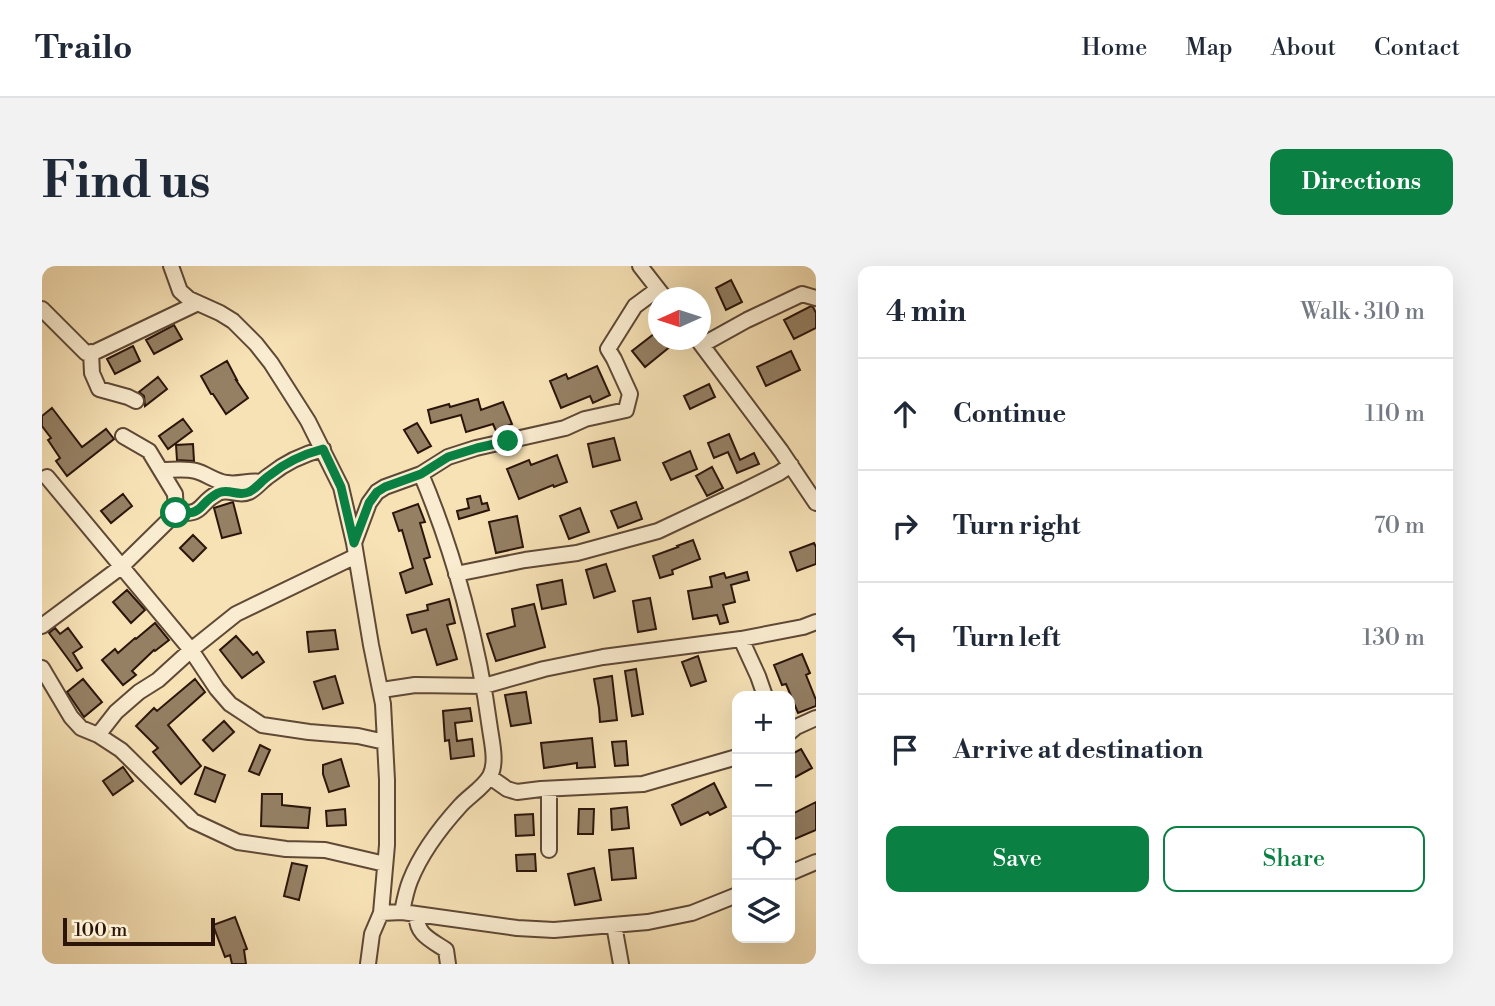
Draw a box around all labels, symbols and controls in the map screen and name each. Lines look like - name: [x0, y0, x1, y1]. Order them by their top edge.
- text: Trailo: [35, 28, 132, 69]
- text: Home: [1082, 33, 1147, 63]
- text: Map: [1185, 33, 1233, 63]
- text: About: [1271, 33, 1336, 63]
- text: Contact: [1374, 33, 1460, 63]
- button: Directions: [1270, 149, 1453, 215]
- text: Find us: [42, 152, 211, 213]
- north arrow: [648, 287, 711, 350]
- text: 4 min: [886, 293, 966, 331]
- text: Walk · 310 m: [1300, 298, 1425, 326]
- icon: ahead: [886, 395, 924, 433]
- text: Continue: [953, 398, 1066, 430]
- text: 110 m: [1365, 400, 1425, 428]
- route end: [492, 425, 523, 456]
- route start: [160, 497, 191, 528]
- icon: right: [886, 507, 924, 545]
- text: Turn right: [953, 510, 1081, 542]
- text: 70 m: [1374, 512, 1425, 540]
- icon: left: [886, 619, 924, 657]
- text: Turn left: [953, 622, 1061, 654]
- text: 130 m: [1362, 624, 1425, 652]
- map controls: [732, 691, 795, 943]
- button: +: [732, 691, 795, 754]
- icon: arrive: [886, 731, 924, 769]
- text: Arrive at destination: [953, 734, 1203, 766]
- button: −: [732, 754, 795, 817]
- button: locate: [732, 817, 795, 880]
- button: Save: [886, 826, 1149, 892]
- button: Share: [1163, 826, 1425, 892]
- button: layers: [732, 880, 795, 943]
- scale bar: [63, 915, 215, 947]
- text: 100 m: [74, 918, 127, 942]

